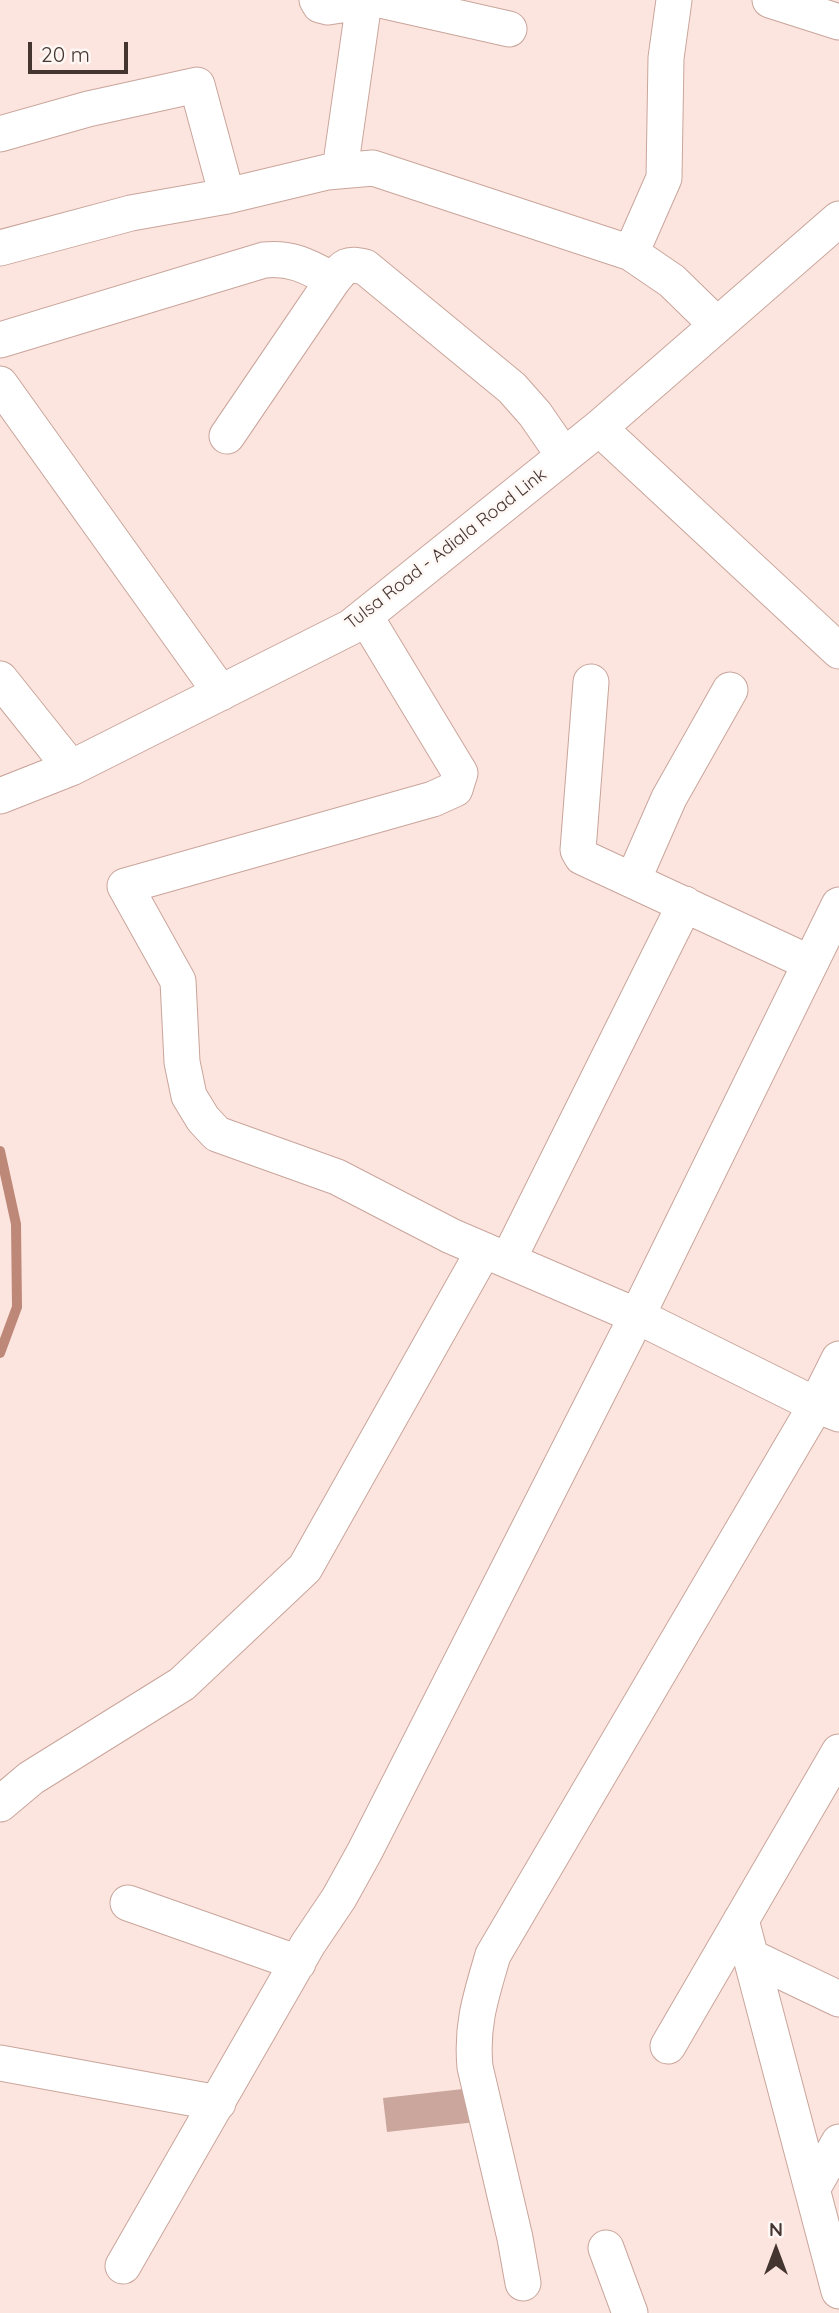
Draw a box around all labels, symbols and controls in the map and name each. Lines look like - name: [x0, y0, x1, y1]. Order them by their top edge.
- scale bar: [32, 28, 131, 72]
- text: 20 m: [41, 41, 90, 67]
- street label: Tulsa Road - Adiala Road Link: [341, 464, 551, 634]
- north arrow: [741, 2215, 811, 2285]
- text: N: [769, 2217, 783, 2241]

